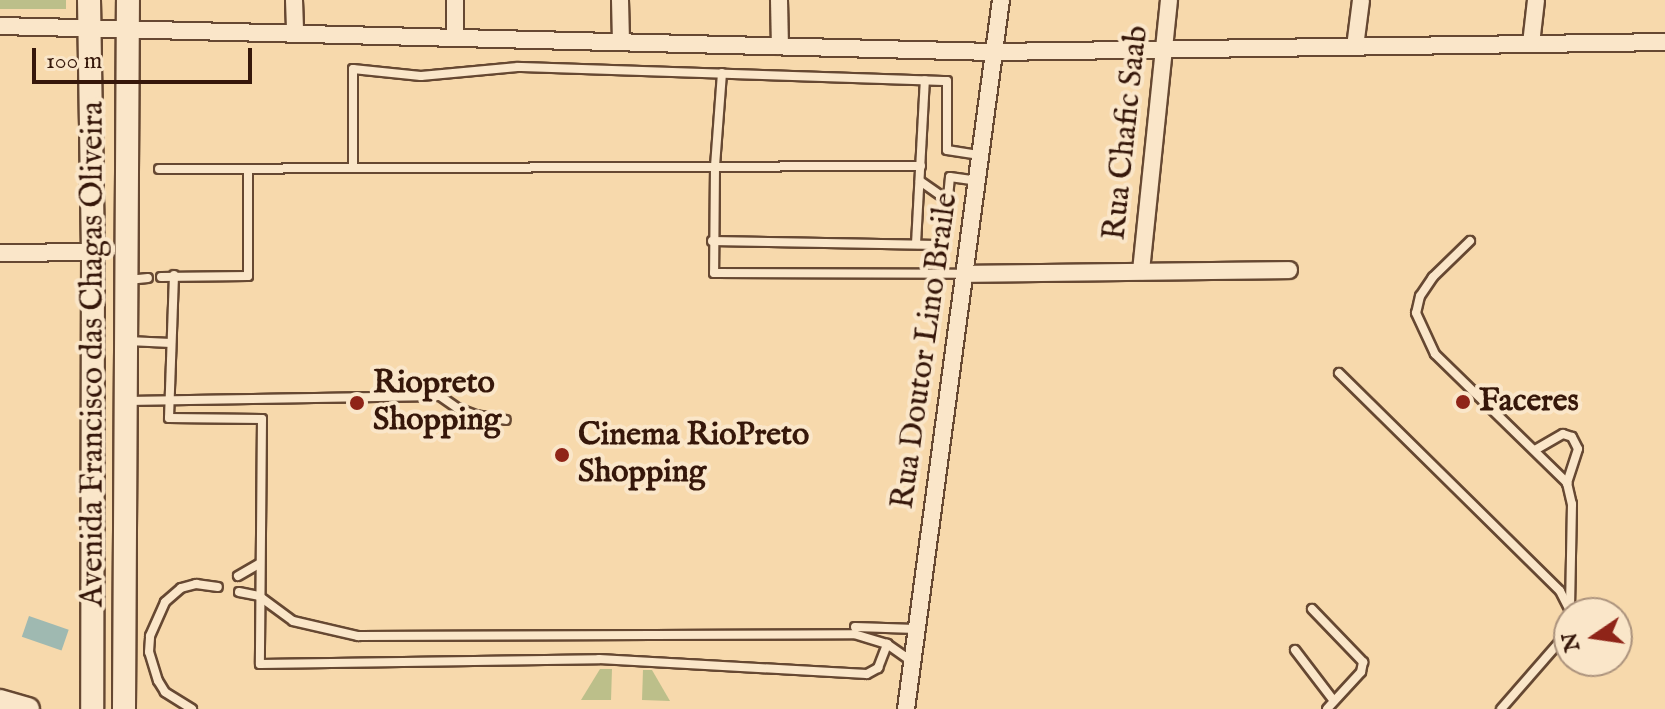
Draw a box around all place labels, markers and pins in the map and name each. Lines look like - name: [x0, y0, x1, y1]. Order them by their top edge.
- place label: Riopreto Shopping: [373, 366, 501, 441]
- place label: Faceres: [1479, 383, 1579, 421]
- marker: Faceres: [1454, 393, 1472, 411]
- marker: Riopreto Shopping: [348, 394, 366, 412]
- place label: Cinema RioPreto Shopping: [578, 418, 809, 493]
- marker: Cinema RioPreto Shopping: [553, 446, 571, 464]

